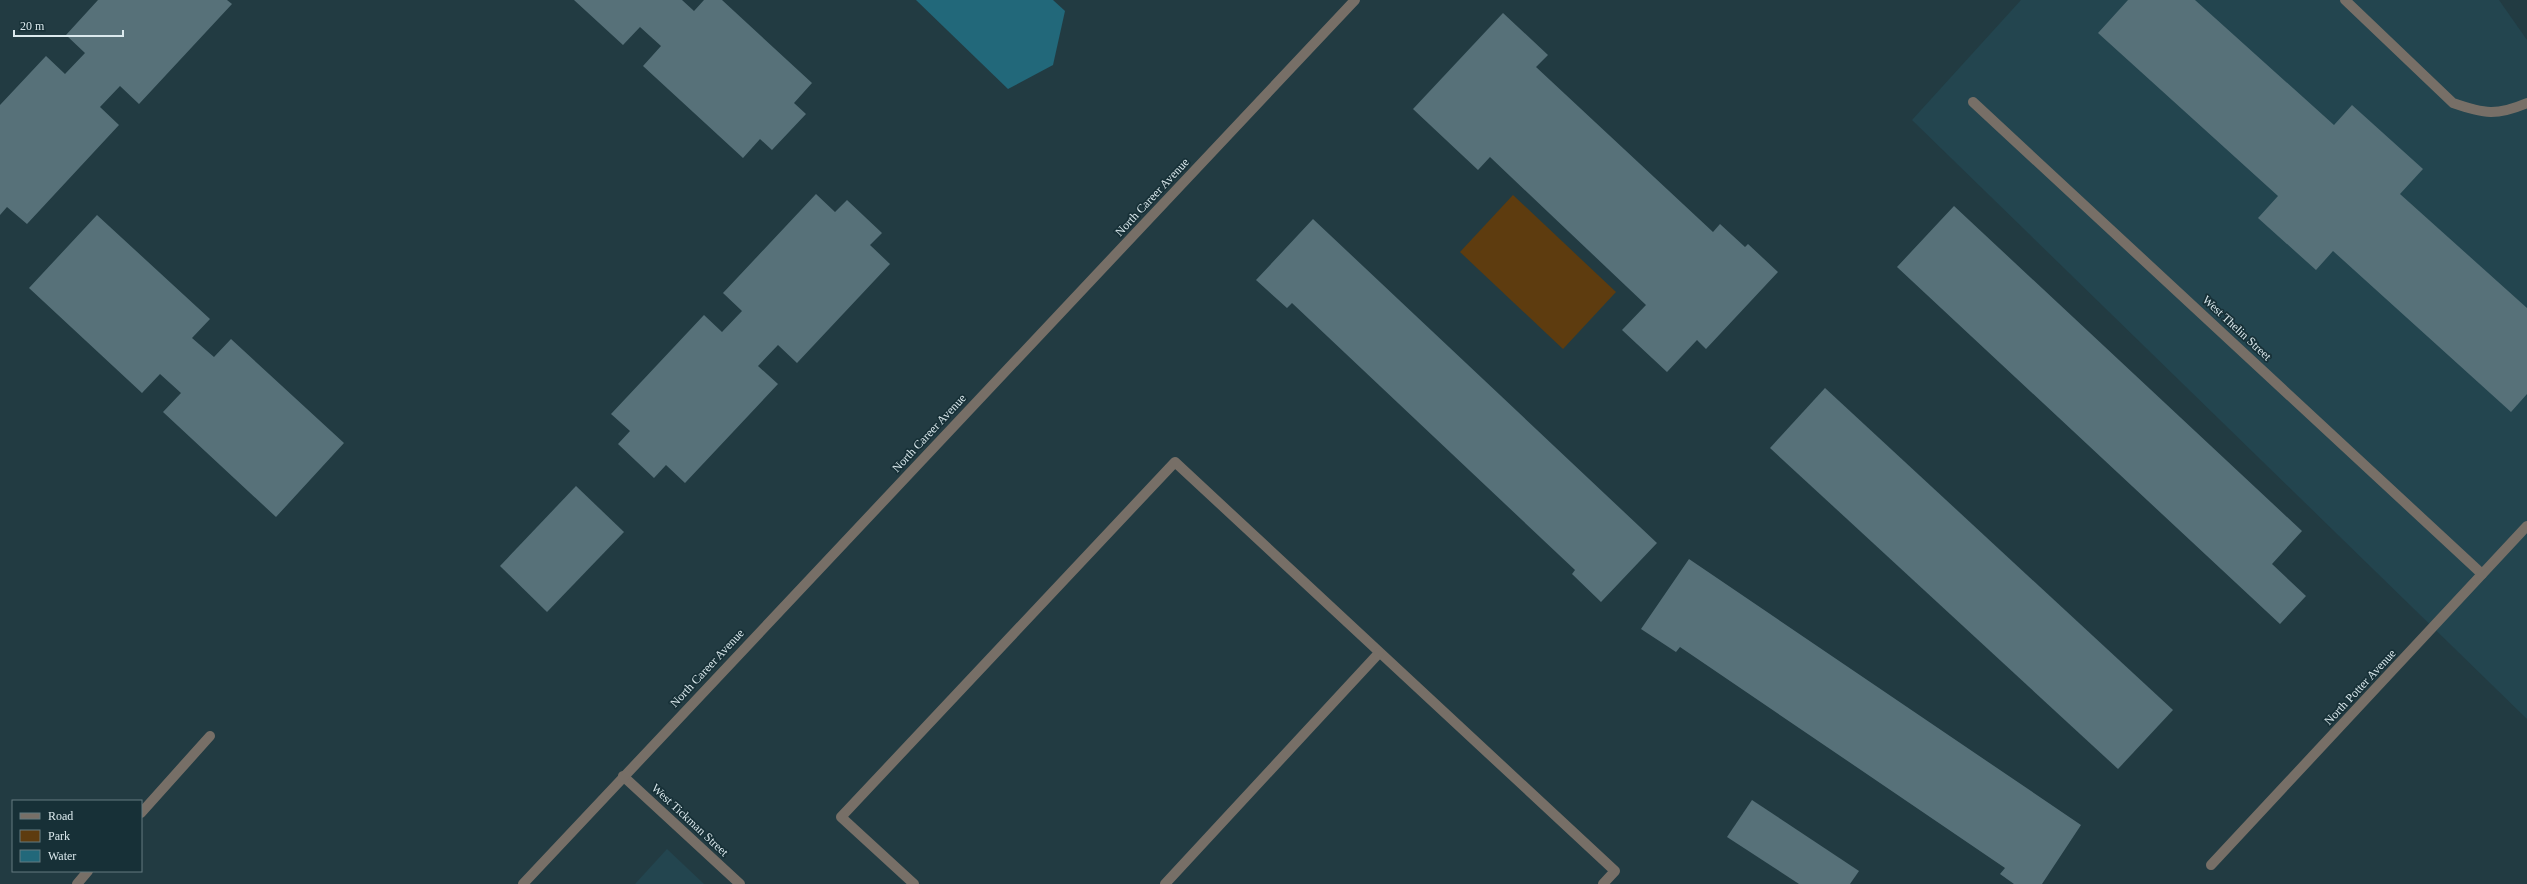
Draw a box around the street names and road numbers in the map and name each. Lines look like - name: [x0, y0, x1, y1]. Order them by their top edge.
- street label: North Career Avenue: [1112, 155, 1192, 239]
- street label: West Thelin Street: [2200, 293, 2275, 364]
- street label: North Career Avenue: [889, 391, 969, 475]
- street label: North Career Avenue: [667, 626, 747, 710]
- street label: North Potter Avenue: [2321, 646, 2399, 728]
- street label: West Tickman Street: [649, 781, 732, 860]

